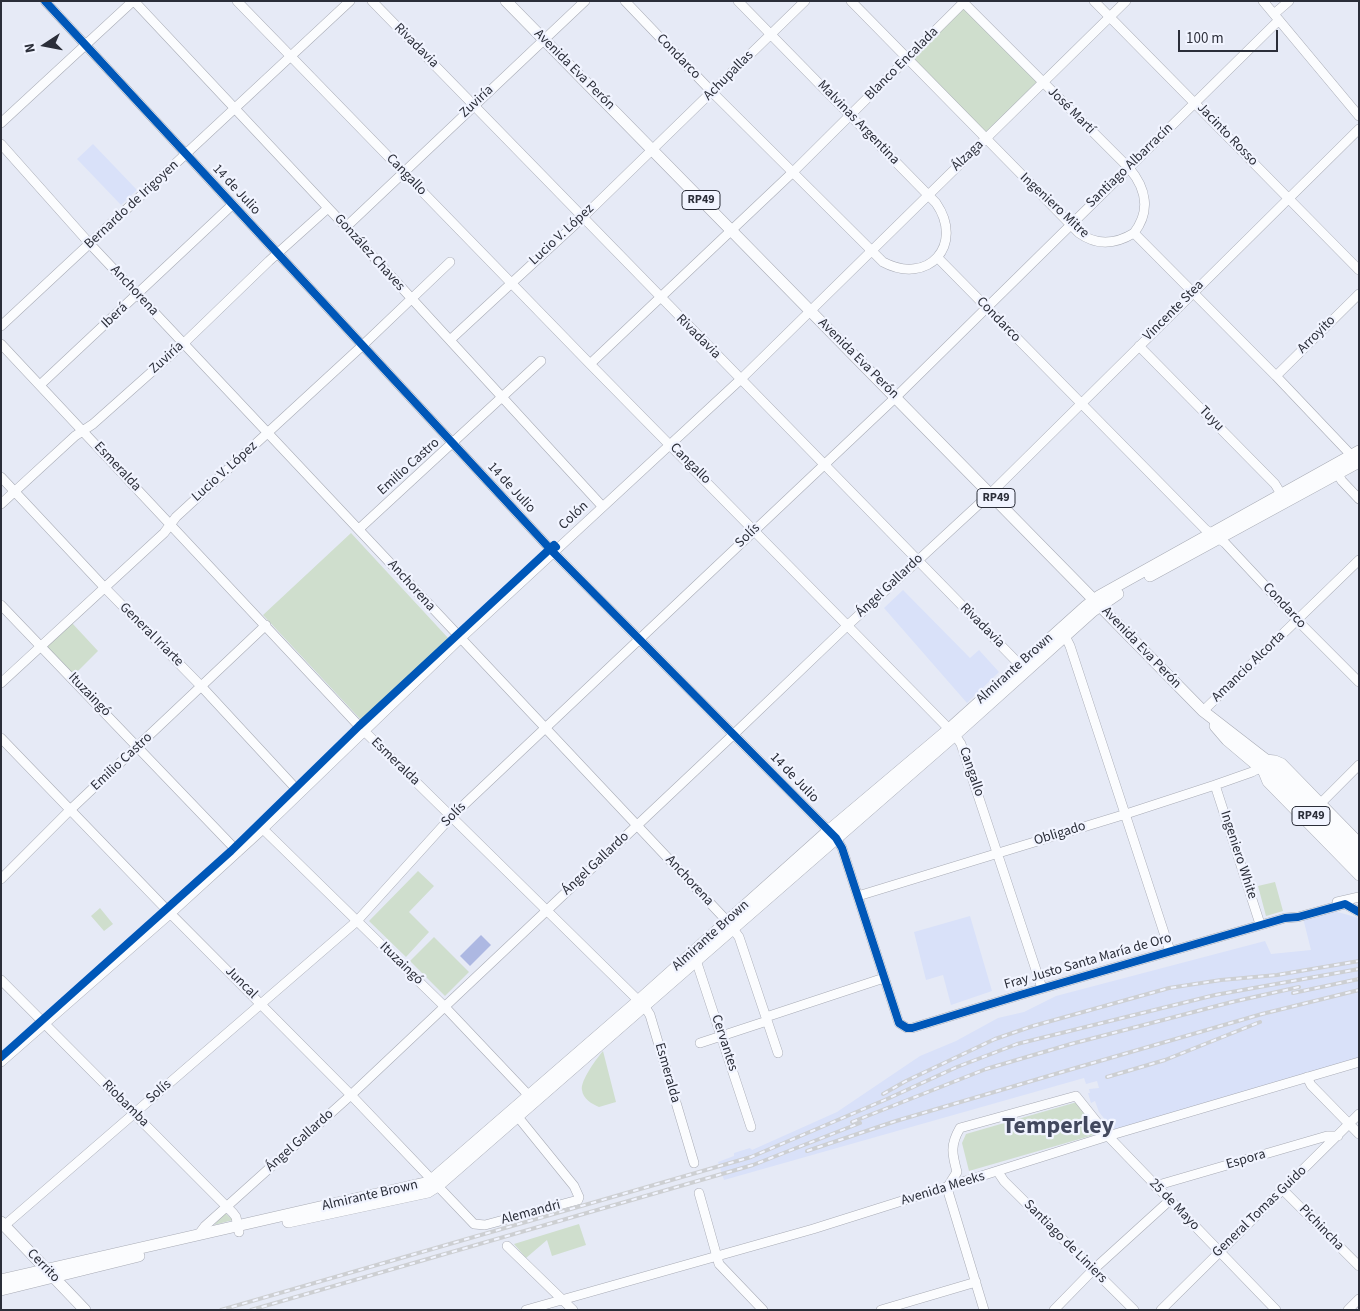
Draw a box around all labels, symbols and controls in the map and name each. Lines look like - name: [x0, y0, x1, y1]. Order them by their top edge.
- north arrow: [20, 20, 70, 70]
- street label: Rivadavia: [390, 20, 442, 72]
- scale bar: [1180, 20, 1280, 52]
- street label: Blanco Encalada: [862, 24, 942, 104]
- street label: Avenida Eva Perón: [530, 26, 618, 114]
- text: 100 m: [1186, 28, 1224, 49]
- street label: Condarco: [652, 31, 704, 83]
- text: N: [20, 41, 41, 54]
- street label: Achupallas: [700, 47, 758, 105]
- street label: Malvinas Argentina: [813, 77, 903, 169]
- street label: Zuviría: [457, 82, 497, 122]
- street label: José Martí: [1044, 84, 1098, 138]
- street label: Jacinto Rosso: [1193, 100, 1261, 170]
- street label: Santiago Albarracín: [1083, 120, 1177, 212]
- street label: Álzaga: [949, 137, 987, 175]
- street label: Cangallo: [382, 151, 430, 199]
- street label: Bernardo de Irigoyen: [81, 157, 183, 253]
- street label: 14 de Julio: [208, 161, 264, 219]
- street label: Ingeniero Mitre: [1016, 170, 1092, 242]
- road number: RP49: [682, 190, 720, 210]
- street label: Lucio V. López: [526, 201, 598, 269]
- street label: González Chaves: [330, 211, 408, 295]
- street label: Anchorena: [106, 262, 162, 320]
- street label: Vincente Stea: [1140, 277, 1208, 345]
- street label: Condarco: [972, 294, 1024, 346]
- street label: Iberá: [98, 300, 132, 332]
- street label: Rivadavia: [672, 311, 724, 363]
- street label: Arroyito: [1295, 313, 1339, 357]
- street label: Avenida Eva Perón: [814, 315, 902, 403]
- street label: Zuviría: [146, 338, 188, 378]
- street label: Tuyu: [1195, 403, 1227, 435]
- street label: Emilio Castro: [375, 435, 443, 499]
- street label: Lucio V. López: [189, 438, 261, 506]
- street label: Esmeralda: [90, 439, 144, 495]
- street label: Cangallo: [666, 440, 714, 488]
- street label: 14 de Julio: [483, 459, 539, 517]
- road number: RP49: [977, 488, 1015, 508]
- street label: Colón: [556, 498, 592, 534]
- street label: Solís: [732, 520, 764, 552]
- street label: Ángel Gallardo: [853, 551, 927, 621]
- street label: Anchorena: [384, 557, 438, 615]
- street label: Condarco: [1259, 580, 1309, 632]
- street label: General Iriarte: [116, 600, 186, 670]
- street label: Rivadavia: [956, 600, 1008, 652]
- street label: Avenida Eva Perón: [1098, 603, 1184, 693]
- street label: Amancio Alcorta: [1209, 628, 1289, 706]
- street label: Almirante Brown: [973, 630, 1057, 708]
- street label: Ituzaingó: [64, 670, 114, 720]
- street label: Emilio Castro: [88, 729, 156, 795]
- street label: Esmeralda: [367, 735, 423, 789]
- street label: Cangallo: [955, 745, 987, 799]
- street label: 14 de Julio: [766, 749, 822, 807]
- street label: Solís: [438, 799, 470, 831]
- road number: RP49: [1292, 806, 1330, 826]
- street label: Ingeniero White: [1216, 809, 1260, 901]
- street label: Obligado: [1032, 818, 1088, 850]
- street label: Ángel Gallardo: [559, 829, 633, 899]
- street label: Anchorena: [661, 852, 717, 910]
- street label: Almirante Brown: [669, 897, 753, 975]
- street label: Fray Justo Santa María de Oro: [1002, 930, 1174, 994]
- street label: Ituzaingó: [376, 939, 426, 989]
- street label: Juncal: [221, 963, 261, 1003]
- street label: Cervantes: [707, 1013, 741, 1073]
- street label: Esmeralda: [650, 1041, 684, 1105]
- street label: Solís: [143, 1076, 175, 1108]
- street label: Riobamba: [98, 1077, 152, 1131]
- street label: Ángel Gallardo: [263, 1106, 337, 1176]
- district label: Temperley: [1002, 1114, 1114, 1142]
- street label: Espora: [1224, 1146, 1268, 1174]
- street label: General Tomas Guido: [1209, 1163, 1311, 1261]
- street label: Avenida Meeks: [899, 1168, 987, 1210]
- street label: 25 de Mayo: [1145, 1176, 1203, 1234]
- street label: Almirante Brown: [320, 1177, 420, 1215]
- street label: Alemandri: [500, 1197, 562, 1229]
- street label: Santiago de Liniers: [1020, 1197, 1110, 1287]
- street label: Pichincha: [1295, 1201, 1347, 1255]
- street label: Cerrito: [23, 1246, 63, 1286]

